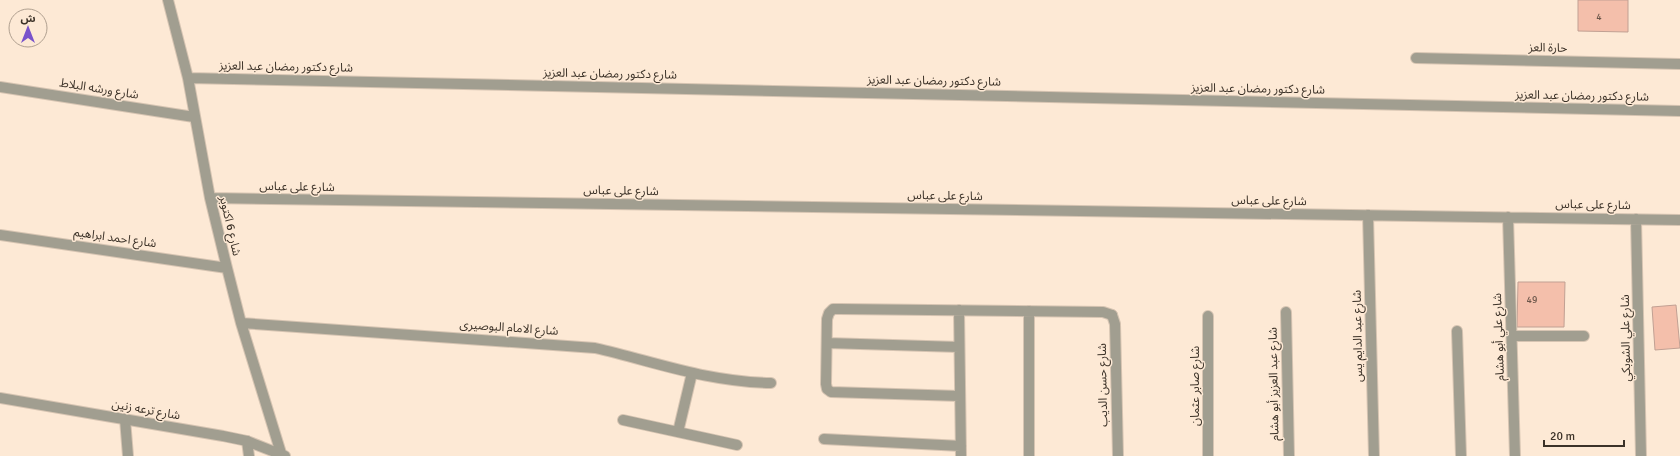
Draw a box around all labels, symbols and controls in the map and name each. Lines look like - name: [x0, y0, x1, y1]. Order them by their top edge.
- north arrow: [8, 8, 48, 48]
- house number: 4: [1596, 11, 1602, 23]
- text: ش: [20, 12, 36, 25]
- street label: حارة العز: [1527, 40, 1568, 56]
- street label: شارع دكتور رمضان عبد العزيز: [218, 58, 353, 77]
- street label: شارع دكتور رمضان عبد العزيز: [542, 65, 677, 84]
- street label: شارع دكتور رمضان عبد العزيز: [866, 72, 1001, 91]
- street label: شارع ورشه البلاط: [58, 75, 140, 104]
- street label: شارع دكتور رمضان عبد العزيز: [1190, 80, 1325, 99]
- street label: شارع دكتور رمضان عبد العزيز: [1514, 87, 1649, 106]
- street label: شارع على عباس: [259, 179, 335, 196]
- street label: شارع على عباس: [583, 183, 659, 200]
- street label: شارع على عباس: [907, 188, 983, 205]
- street label: شارع على عباس: [1231, 193, 1307, 210]
- street label: شارع 6 اكتوبر: [215, 194, 244, 258]
- street label: شارع على عباس: [1555, 197, 1631, 214]
- street label: شارع احمد ابراهيم: [73, 225, 157, 252]
- street label: شارع عبد الدايم يس: [1350, 290, 1367, 382]
- street label: شارع علي أبو هشام: [1489, 293, 1510, 381]
- house number: 49: [1527, 294, 1537, 306]
- street label: شارع علي الشوبكي: [1618, 294, 1636, 382]
- street label: شارع الامام البوصيرى: [459, 317, 559, 340]
- street label: شارع عبد العزيز أبو هشام: [1265, 327, 1283, 441]
- street label: شارع حسن الديب: [1095, 343, 1112, 427]
- street label: شارع صابر عثمان: [1188, 346, 1204, 426]
- street label: شارع ترعه زنين: [111, 397, 181, 424]
- scale bar: [1544, 422, 1624, 448]
- text: 20 m: [1550, 429, 1575, 444]

